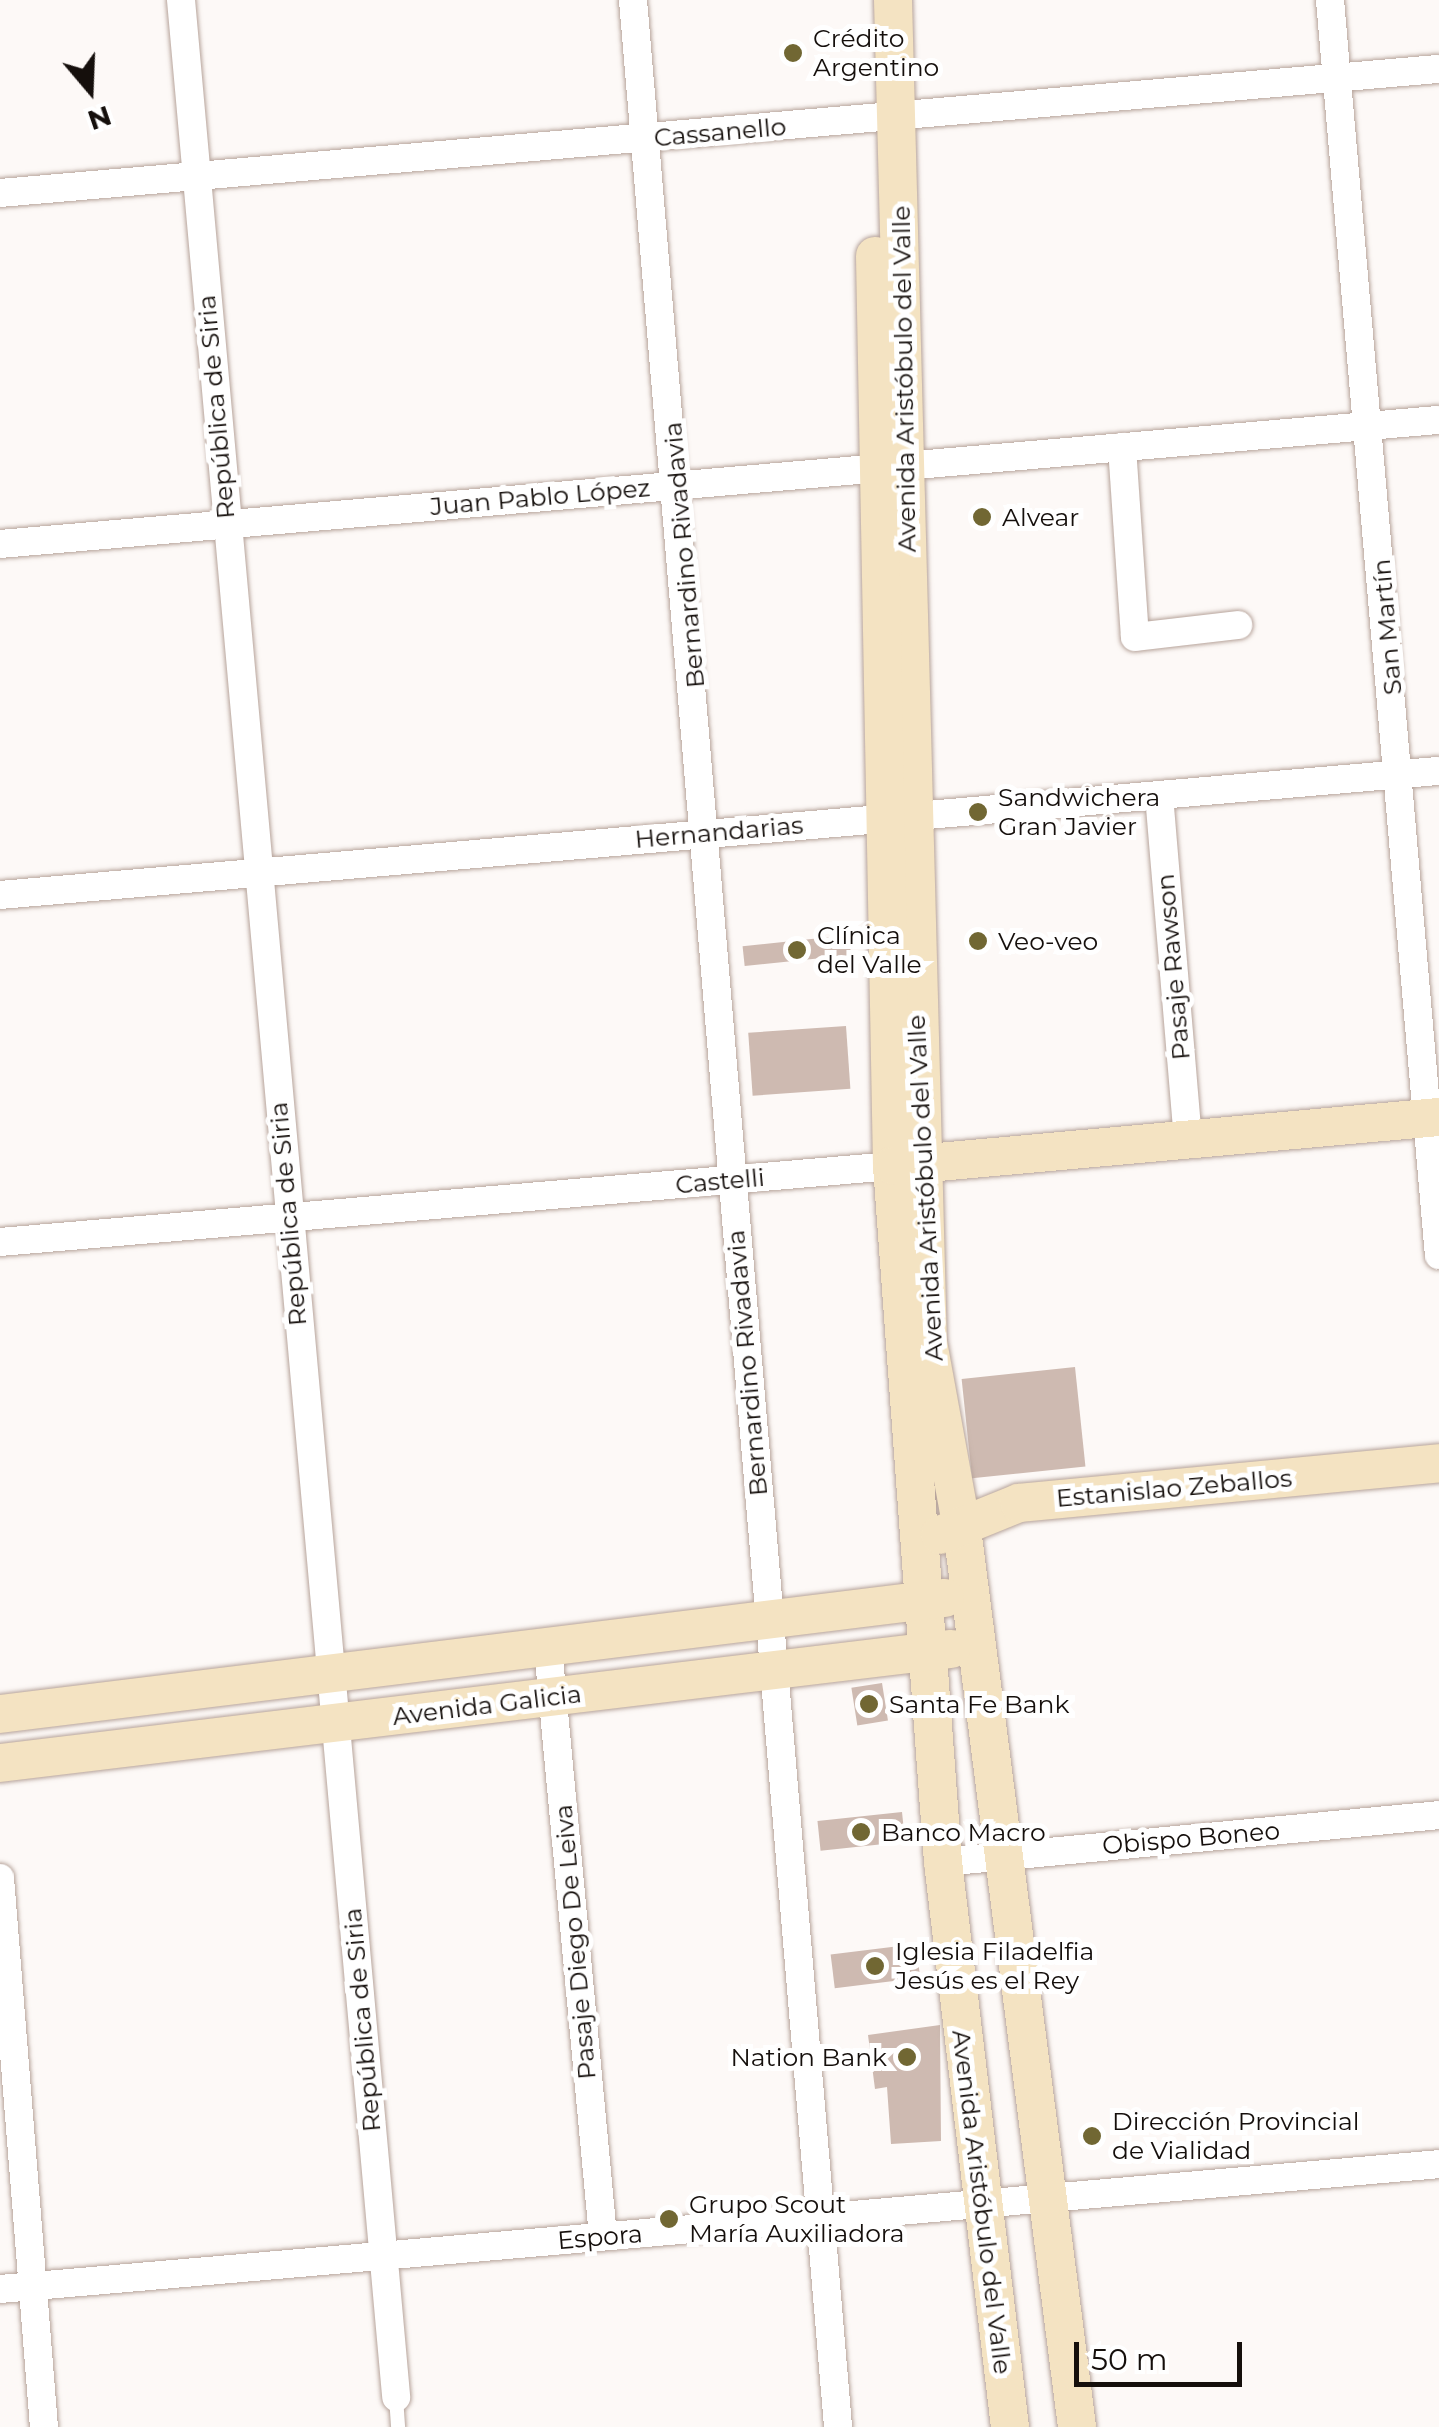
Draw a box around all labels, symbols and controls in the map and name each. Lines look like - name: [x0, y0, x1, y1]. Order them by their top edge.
- place label: Crédito Argentino: [813, 24, 939, 83]
- north arrow: [40, 40, 140, 140]
- marker: Crédito Argentino: [782, 42, 804, 64]
- text: N: [84, 99, 116, 138]
- street label: Cassanello: [653, 111, 787, 153]
- street label: Avenida Aristóbulo del Valle: [886, 205, 922, 553]
- street label: República de Siria: [191, 294, 241, 520]
- street label: Bernardino Rivadavia: [657, 421, 711, 689]
- street label: Juan Pablo López: [429, 472, 651, 522]
- place label: Alvear: [1002, 502, 1079, 532]
- marker: Alvear: [971, 506, 993, 528]
- street label: San Martín: [1366, 558, 1408, 696]
- place label: Sandwichera Gran Javier: [998, 783, 1160, 842]
- marker: Sandwichera Gran Javier: [967, 801, 989, 823]
- street label: Hernandarias: [634, 810, 804, 854]
- street label: Pasaje Rawson: [1150, 873, 1196, 1061]
- place label: Clínica del Valle: [817, 921, 922, 980]
- place label: Veo-veo: [998, 926, 1098, 956]
- marker: Veo-veo: [967, 930, 989, 952]
- marker: Clínica del Valle: [786, 939, 808, 961]
- street label: Avenida Aristóbulo del Valle: [901, 1014, 949, 1362]
- street label: República de Siria: [263, 1101, 313, 1327]
- street label: Castelli: [674, 1162, 766, 1200]
- street label: Bernardino Rivadavia: [720, 1229, 774, 1497]
- street label: Estanislao Zeballos: [1055, 1463, 1293, 1513]
- street label: Avenida Galicia: [391, 1679, 583, 1731]
- place label: Santa Fe Bank: [889, 1689, 1069, 1719]
- marker: Santa Fe Bank: [858, 1693, 880, 1715]
- street label: Pasaje Diego De Leiva: [548, 1803, 602, 2081]
- street label: Obispo Boneo: [1101, 1815, 1281, 1861]
- place label: Banco Macro: [881, 1817, 1046, 1847]
- marker: Banco Macro: [850, 1821, 872, 1843]
- street label: República de Siria: [337, 1907, 387, 2133]
- place label: Iglesia Filadelfia Jesús es el Rey: [895, 1937, 1094, 1996]
- marker: Iglesia Filadelfia Jesús es el Rey: [864, 1955, 886, 1977]
- street label: Avenida Aristóbulo del Valle: [946, 2028, 1018, 2376]
- place label: Nation Bank: [730, 2042, 887, 2072]
- marker: Nation Bank: [896, 2046, 918, 2068]
- place label: Dirección Provincial de Vialidad: [1112, 2107, 1359, 2166]
- marker: Dirección Provincial de Vialidad: [1081, 2125, 1103, 2147]
- place label: Grupo Scout María Auxiliadora: [689, 2190, 905, 2249]
- marker: Grupo Scout María Auxiliadora: [658, 2208, 680, 2230]
- street label: Espora: [556, 2218, 644, 2256]
- scale bar: [1079, 2322, 1246, 2384]
- text: 50 m: [1091, 2341, 1168, 2378]

